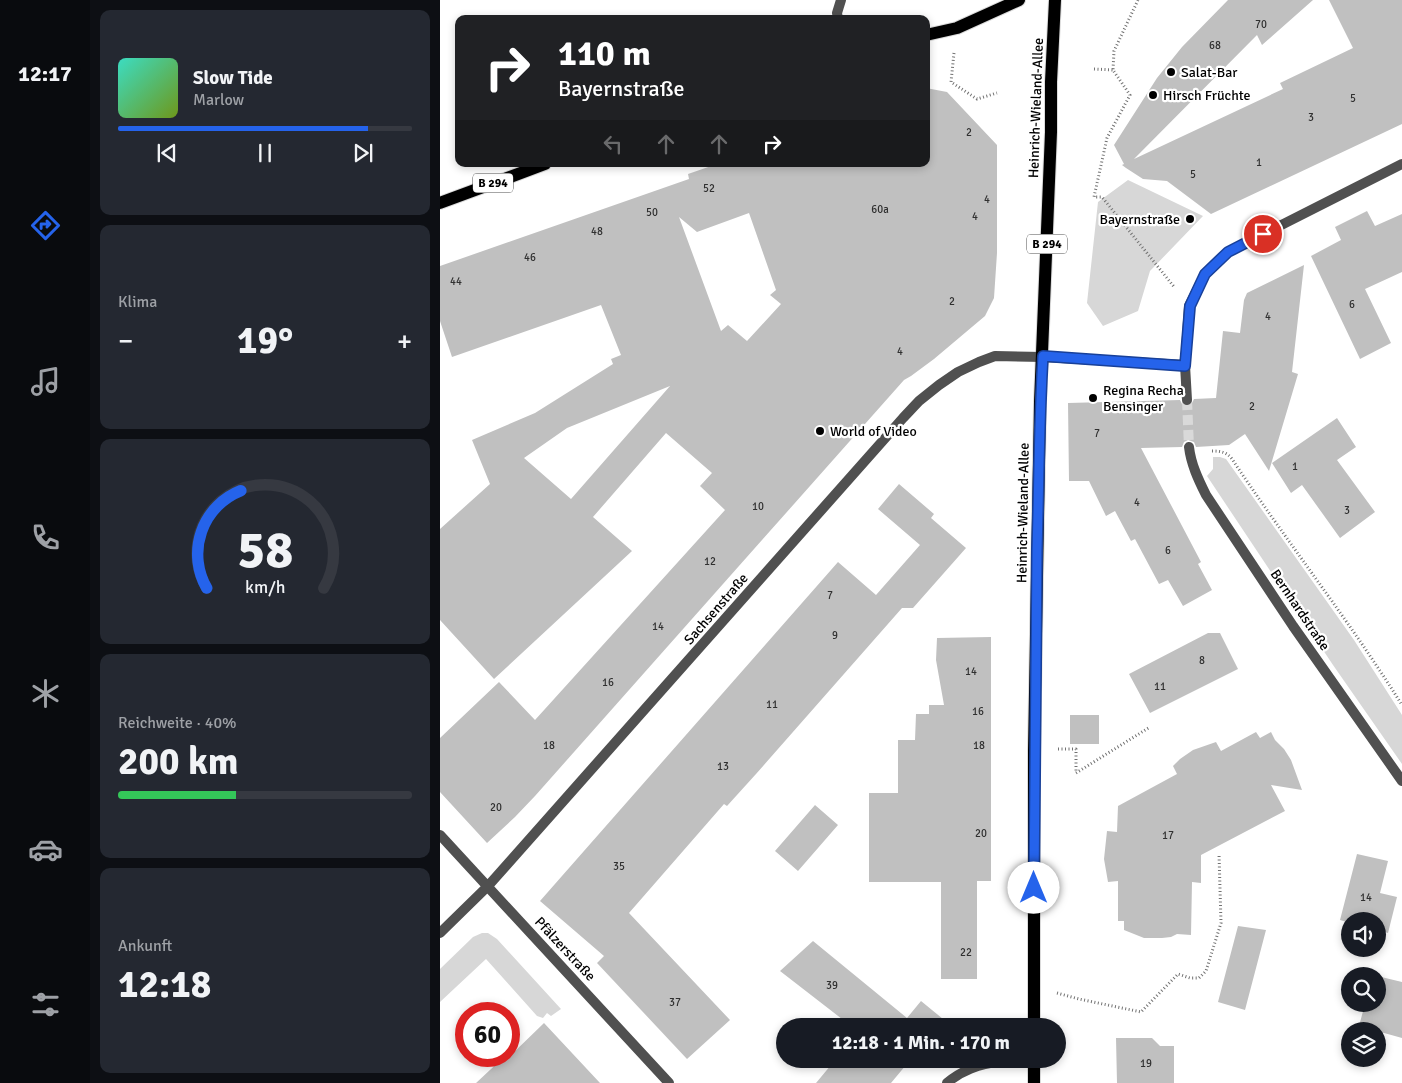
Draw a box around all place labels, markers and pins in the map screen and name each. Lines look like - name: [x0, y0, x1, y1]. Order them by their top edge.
- place label: Salat-Bar: [1181, 64, 1238, 81]
- marker: Salat-Bar: [1165, 66, 1177, 78]
- place label: Hirsch Früchte: [1163, 87, 1251, 104]
- marker: Hirsch Früchte: [1147, 89, 1159, 101]
- place label: Bayernstraße: [1099, 211, 1180, 228]
- marker: Bayernstraße: [1184, 213, 1196, 225]
- pin: [1242, 213, 1284, 255]
- place label: Regina Recha Bensinger: [1103, 382, 1184, 415]
- marker: Regina Recha Bensinger: [1087, 392, 1099, 404]
- place label: World of Video: [830, 423, 917, 440]
- marker: World of Video: [814, 425, 826, 437]

